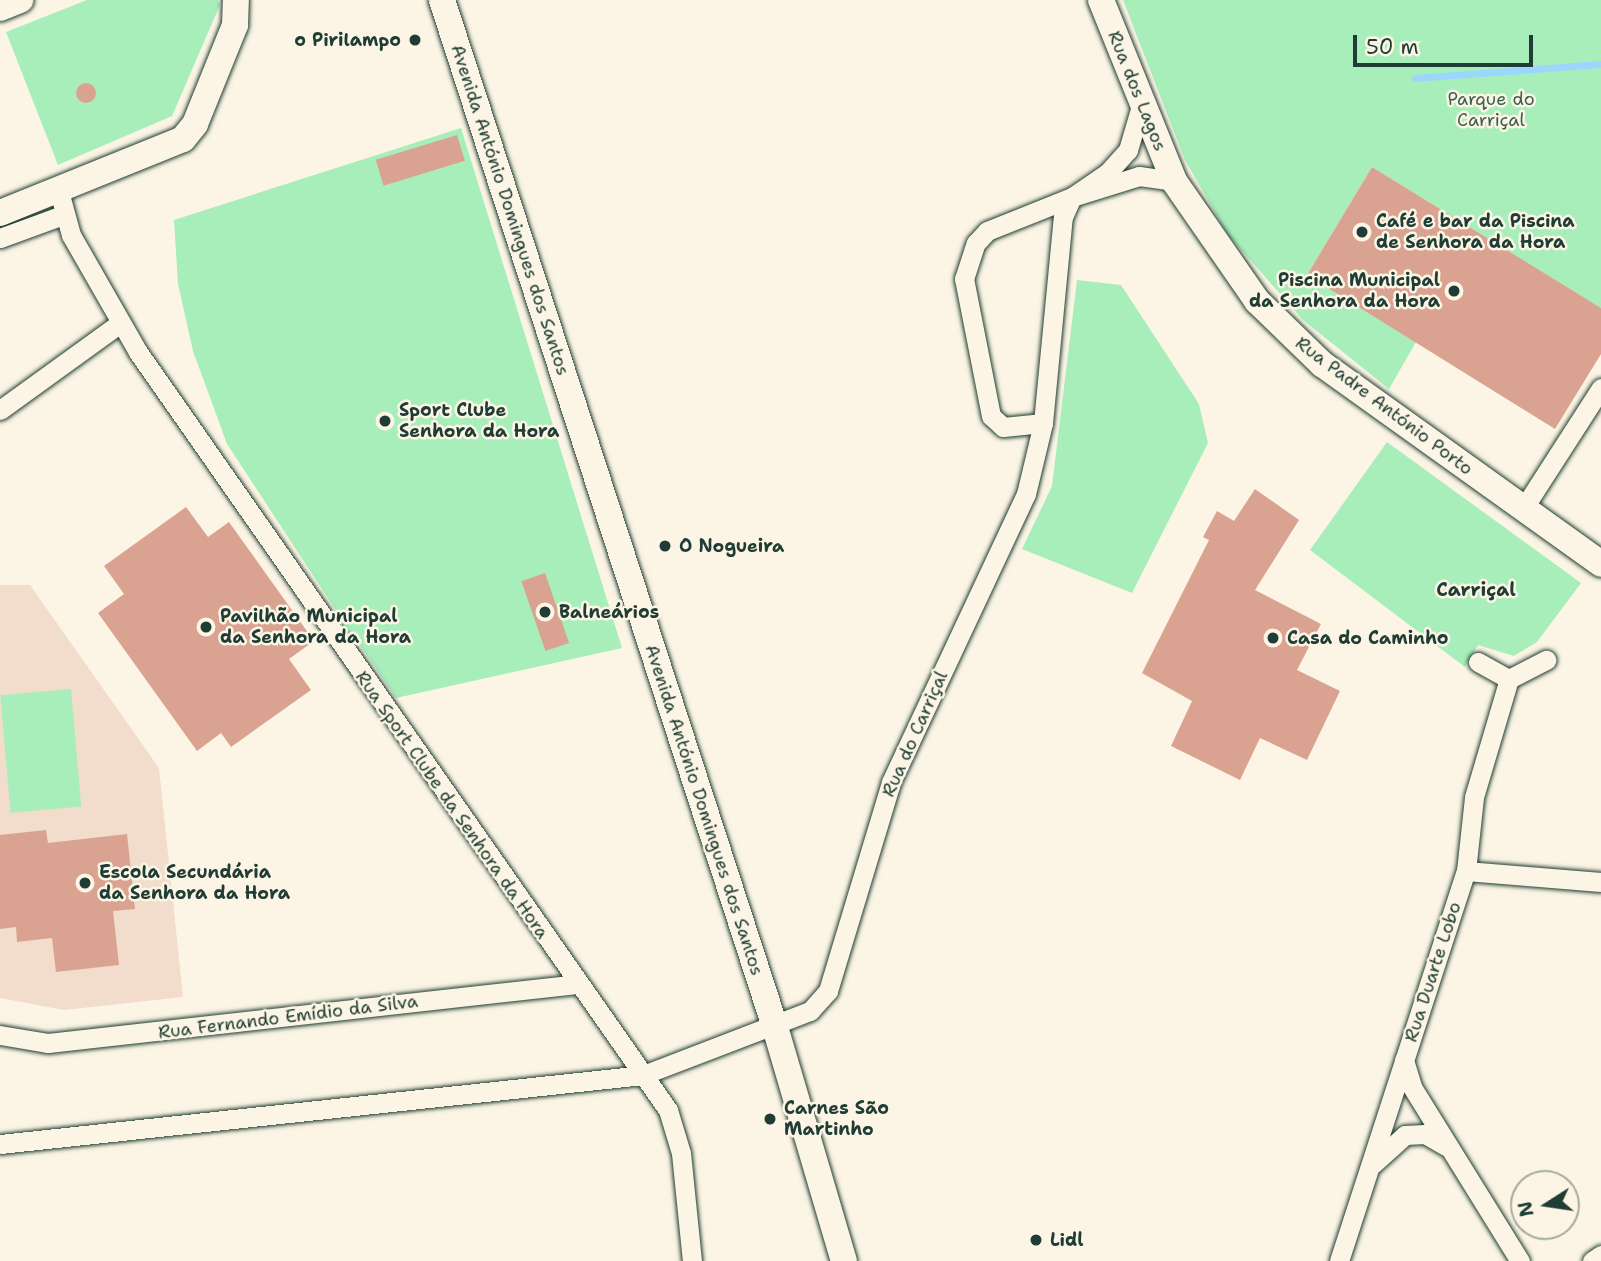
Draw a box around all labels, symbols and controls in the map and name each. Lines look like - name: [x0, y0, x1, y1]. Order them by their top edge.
- scale bar: [1356, 21, 1536, 65]
- street label: Rua dos Lagos: [1103, 28, 1171, 154]
- place label: o Pirilampo: [294, 29, 401, 51]
- marker: o Pirilampo: [407, 32, 423, 48]
- text: 50 m: [1366, 33, 1419, 61]
- street label: Avenida António Domingues dos Santos: [446, 42, 574, 378]
- park label: Parque do Carriçal: [1447, 89, 1535, 132]
- place label: Café e bar da Piscina de Senhora da Hora: [1376, 211, 1575, 254]
- marker: Café e bar da Piscina de Senhora da Hora: [1354, 224, 1370, 240]
- place label: Piscina Municipal da Senhora da Hora: [1249, 270, 1440, 312]
- marker: Piscina Municipal da Senhora da Hora: [1446, 283, 1462, 299]
- street label: Rua Padre António Porto: [1291, 332, 1477, 480]
- place label: Sport Clube Senhora da Hora: [399, 400, 559, 442]
- marker: Sport Clube Senhora da Hora: [377, 413, 393, 429]
- place label: O Nogueira: [679, 535, 784, 557]
- marker: O Nogueira: [657, 538, 673, 554]
- district label: Carriçal: [1436, 579, 1516, 601]
- place label: Balneários: [559, 601, 659, 623]
- marker: Balneários: [537, 604, 553, 620]
- place label: Pavilhão Municipal da Senhora da Hora: [220, 606, 411, 648]
- marker: Pavilhão Municipal da Senhora da Hora: [198, 619, 214, 635]
- place label: Casa do Caminho: [1287, 627, 1449, 649]
- marker: Casa do Caminho: [1265, 630, 1281, 646]
- street label: Avenida António Domingues dos Santos: [640, 642, 768, 978]
- street label: Rua Sport Clube da Senhora da Hora: [351, 667, 553, 943]
- street label: Rua do Carriçal: [878, 668, 952, 800]
- place label: Escola Secundária da Senhora da Hora: [99, 862, 290, 904]
- marker: Escola Secundária da Senhora da Hora: [77, 875, 93, 891]
- street label: Rua Duarte Lobo: [1400, 899, 1466, 1045]
- street label: Rua Fernando Emídio da Silva: [157, 990, 419, 1044]
- place label: Carnes São Martinho: [784, 1098, 889, 1140]
- marker: Carnes São Martinho: [762, 1111, 778, 1127]
- north arrow: [1510, 1170, 1580, 1240]
- text: N: [1512, 1199, 1540, 1219]
- place label: Lidl: [1050, 1229, 1083, 1251]
- marker: Lidl: [1028, 1232, 1044, 1248]

